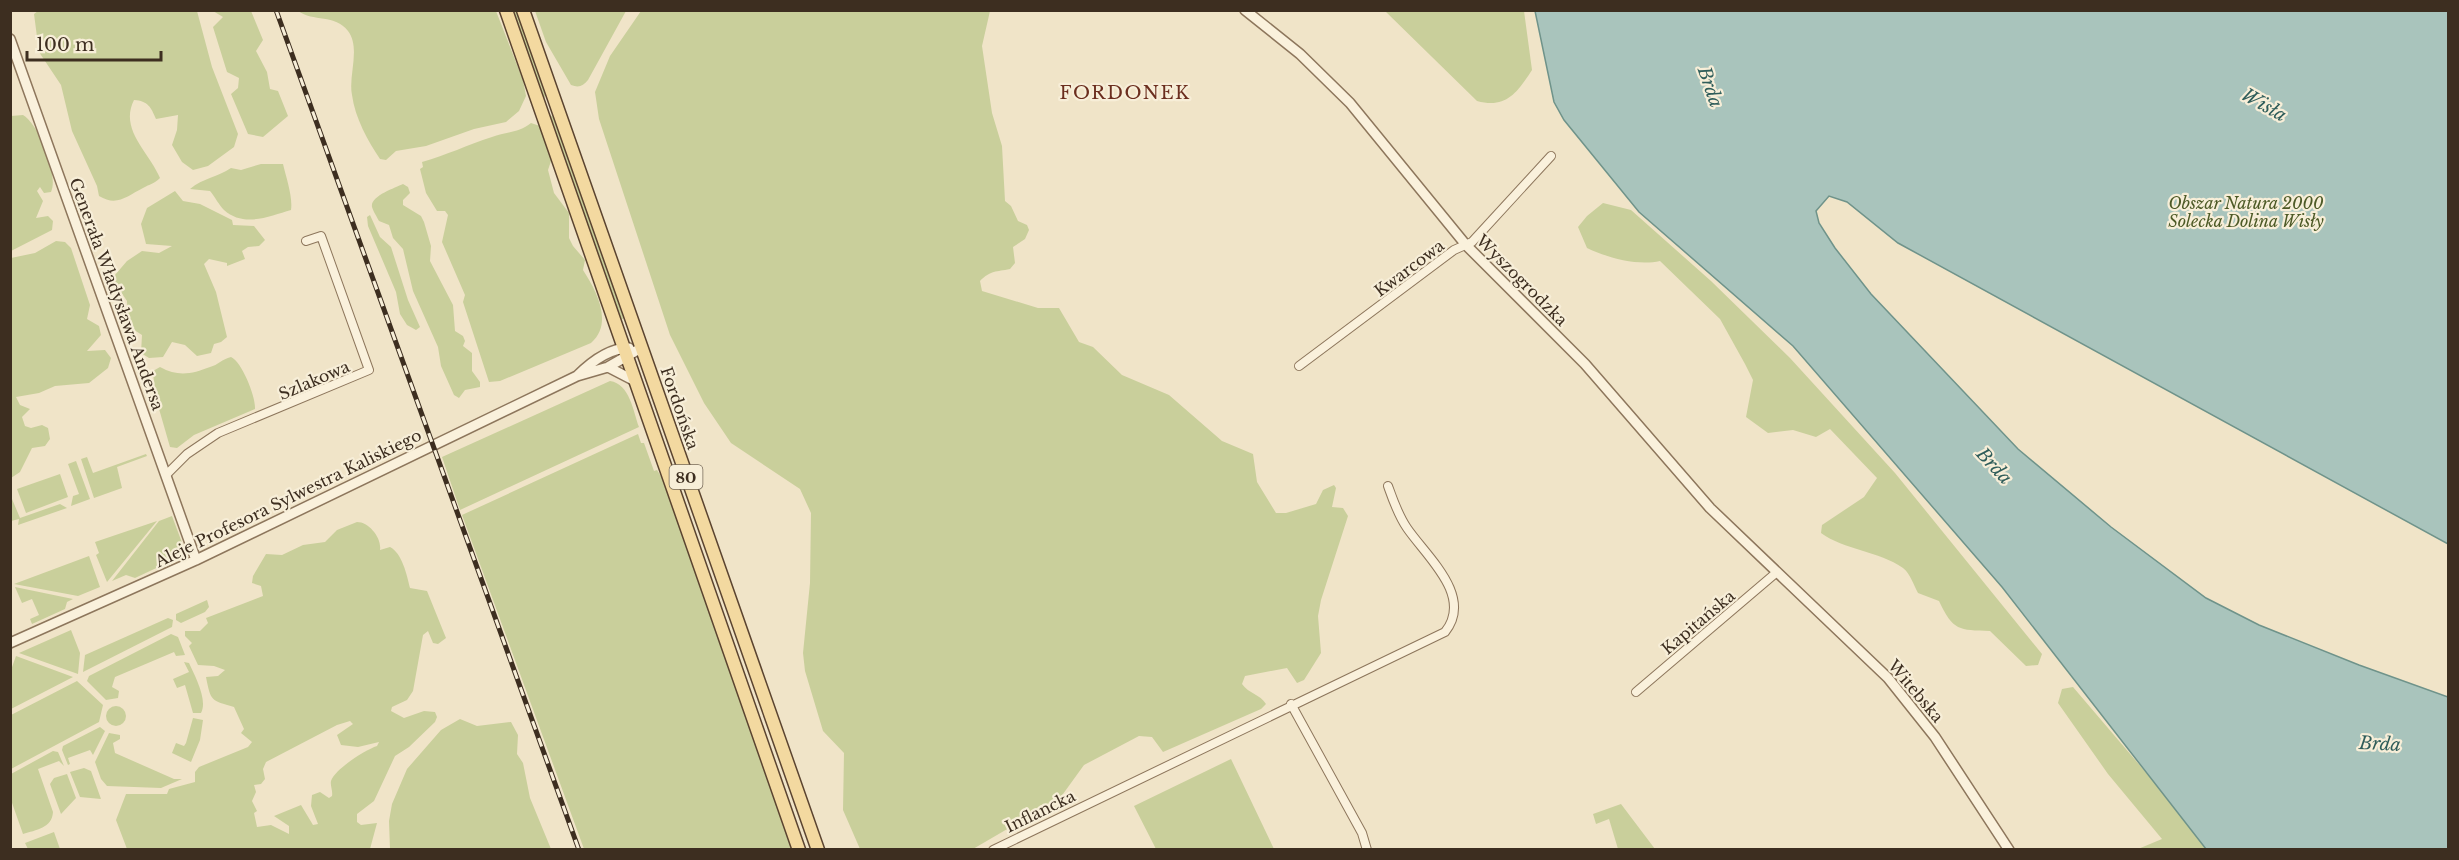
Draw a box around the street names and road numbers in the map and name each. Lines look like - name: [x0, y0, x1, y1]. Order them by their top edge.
- street label: Generała Władysława Andersa: [66, 175, 168, 413]
- street label: Wyszogrodzka: [1472, 230, 1572, 330]
- street label: Kwarcowa: [1370, 235, 1448, 301]
- street label: Szlakowa: [276, 356, 353, 404]
- street label: Fordońska: [656, 364, 704, 452]
- street label: Aleje Profesora Sylwestra Kaliskiego: [151, 425, 425, 572]
- road number: 80: [670, 465, 702, 489]
- street label: Kapitańska: [1657, 585, 1739, 658]
- street label: Witebska: [1883, 655, 1948, 727]
- street label: Inflancka: [1002, 785, 1079, 837]

